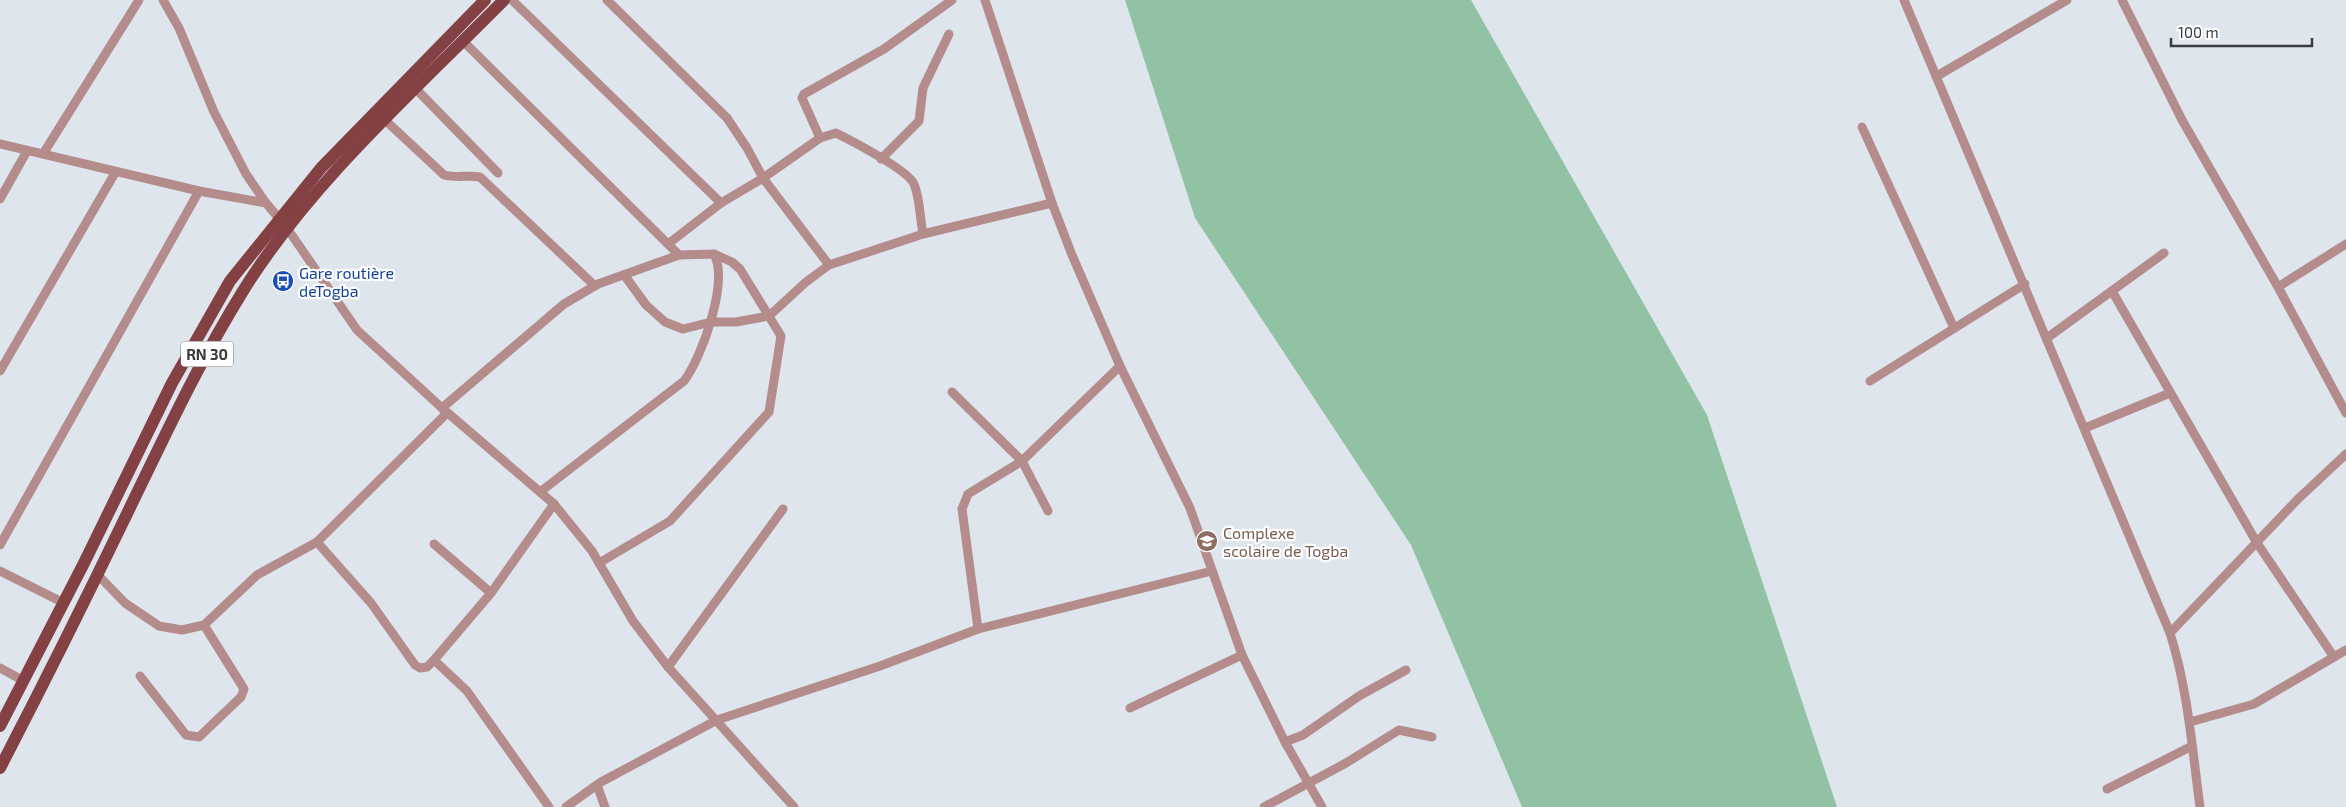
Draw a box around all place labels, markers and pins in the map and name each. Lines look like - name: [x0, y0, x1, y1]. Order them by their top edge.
- place label: Gare routière deTogba: [299, 263, 394, 300]
- bus stop icon: Gare routière deTogba: [271, 269, 295, 293]
- place label: Complexe scolaire de Togba: [1223, 523, 1348, 560]
- school or university icon: Complexe scolaire de Togba: [1195, 529, 1219, 553]

